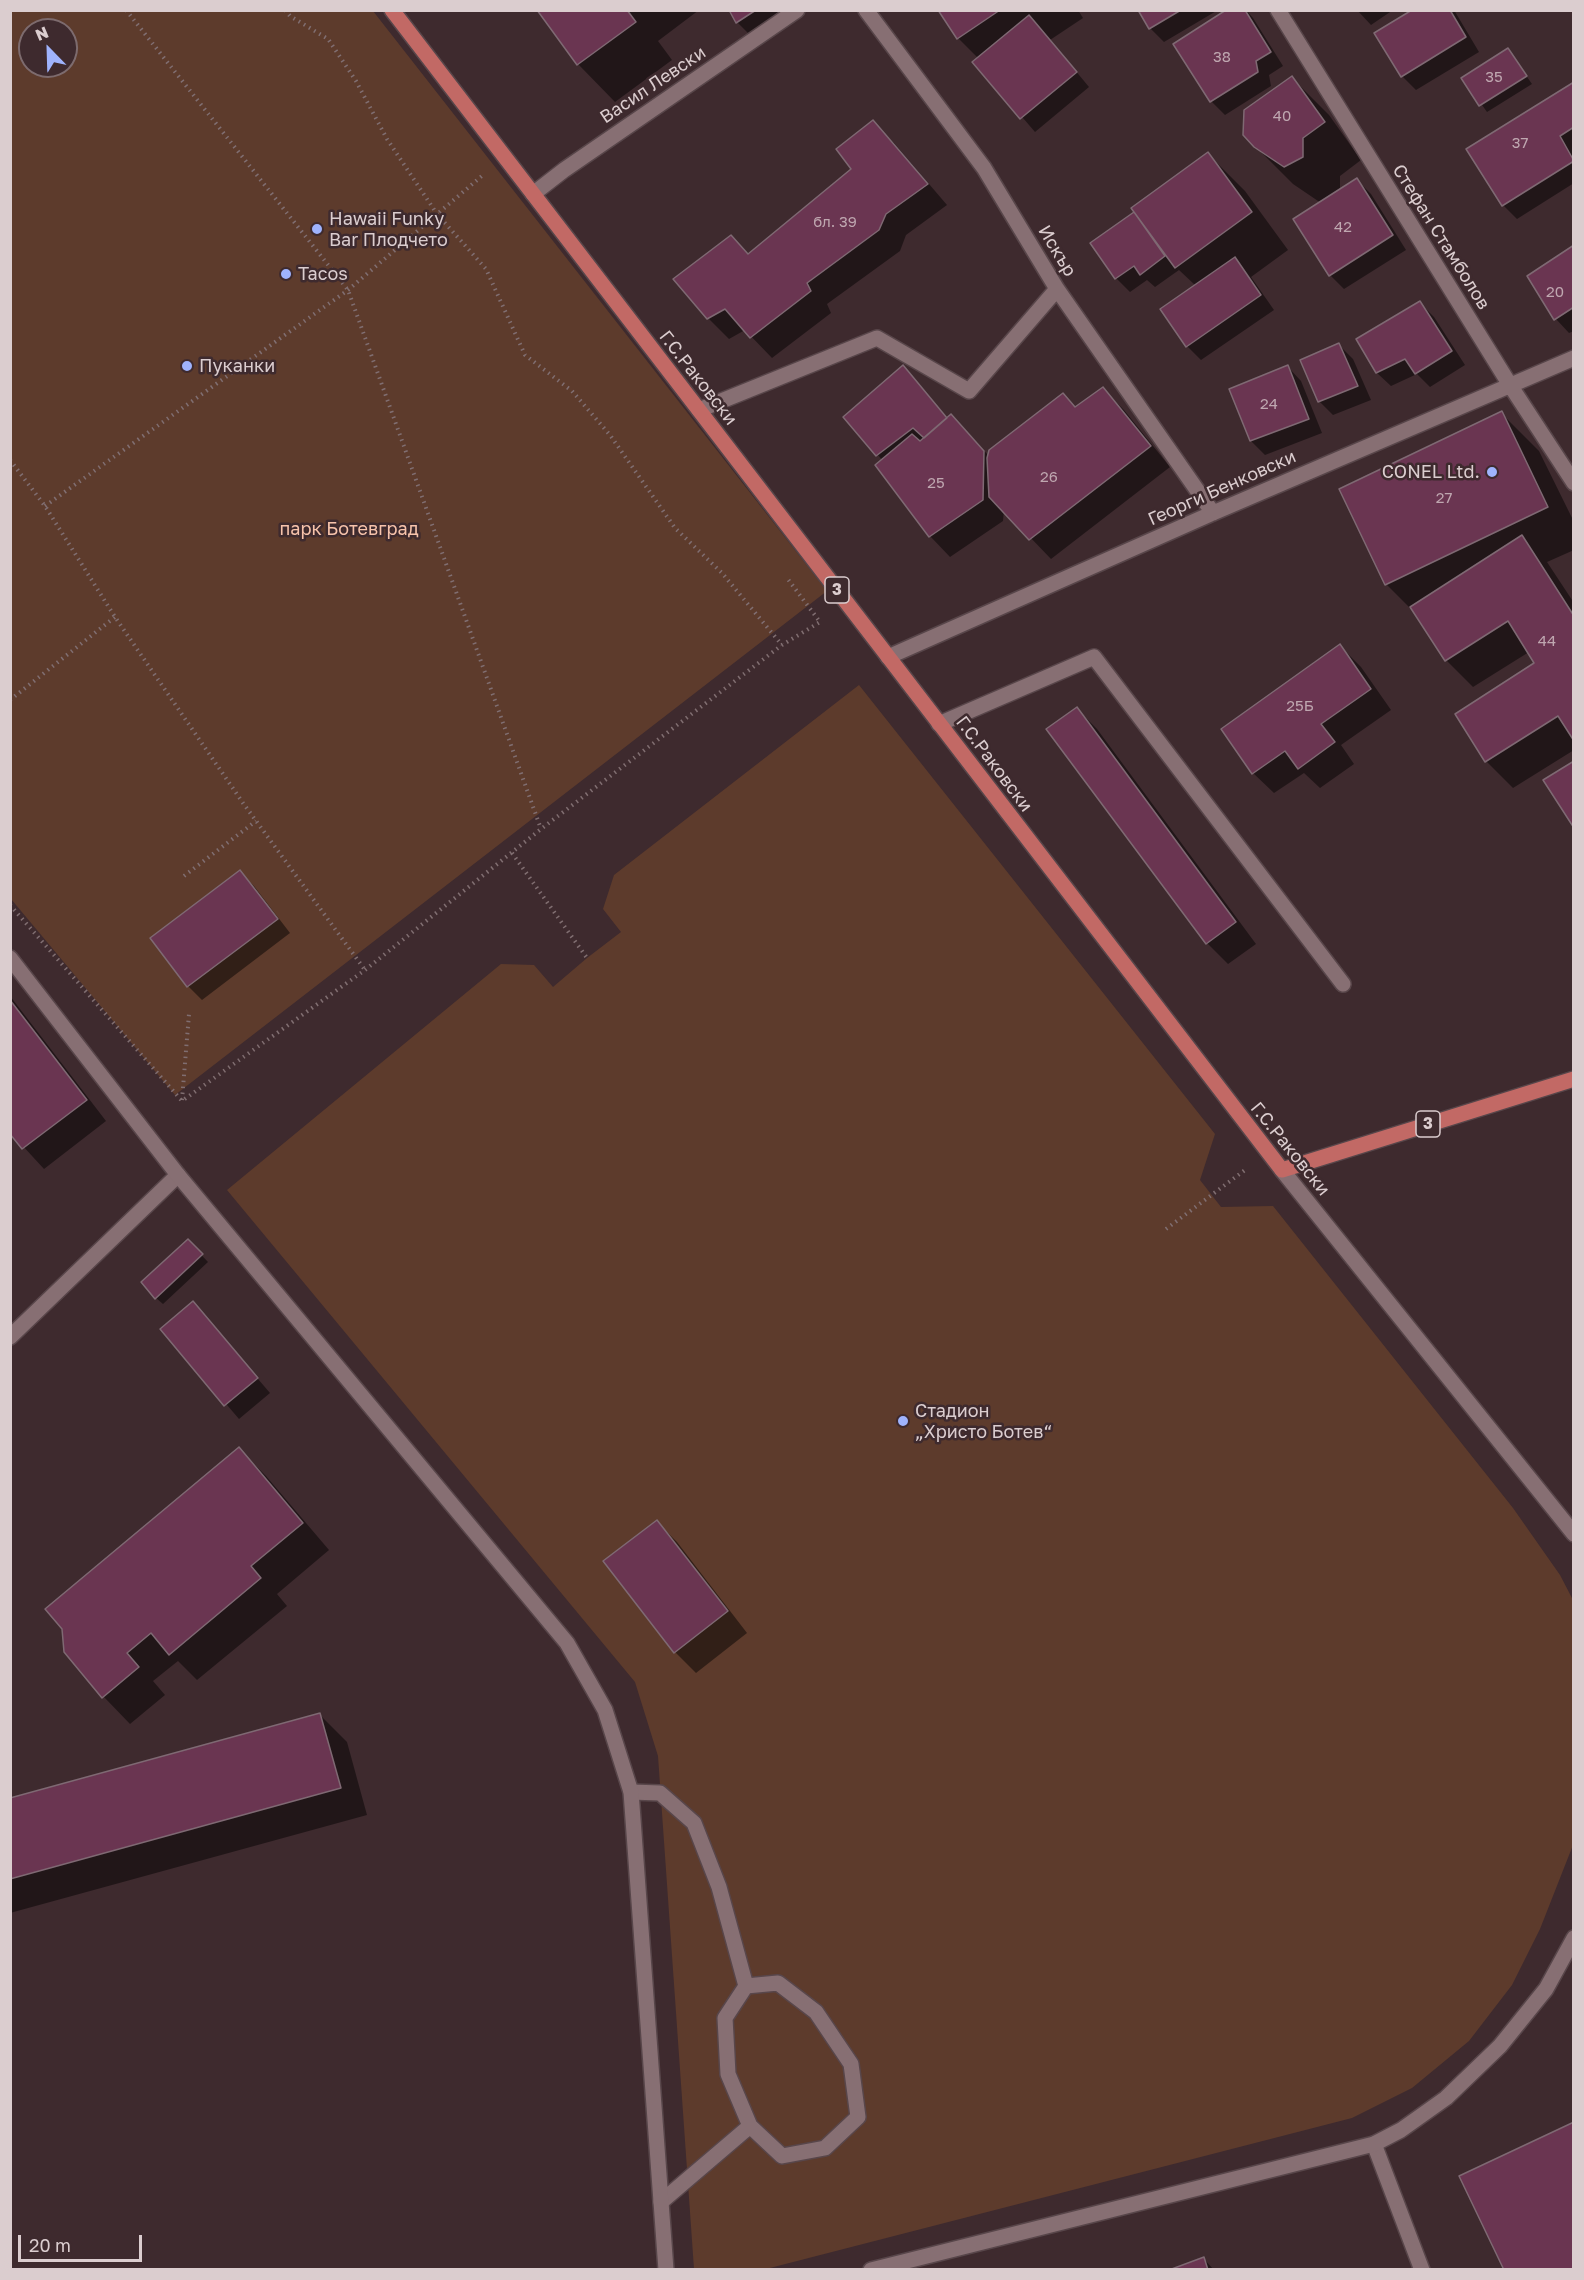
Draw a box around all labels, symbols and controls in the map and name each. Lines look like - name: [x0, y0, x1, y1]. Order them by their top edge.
- north arrow: [18, 18, 78, 78]
- text: N: [32, 22, 51, 45]
- street label: Васил Левски: [596, 42, 710, 128]
- house number: 38: [1213, 48, 1231, 66]
- house number: 35: [1485, 68, 1503, 86]
- house number: 40: [1273, 107, 1291, 125]
- house number: 37: [1512, 134, 1528, 152]
- street label: Стефан Стамболов: [1388, 160, 1494, 314]
- place label: Hawaii Funky Bar Плодчето: [329, 208, 448, 250]
- house number: бл. 39: [813, 213, 857, 231]
- house number: 42: [1334, 218, 1352, 236]
- marker: Hawaii Funky Bar Плодчето: [310, 222, 324, 236]
- street label: Искър: [1033, 222, 1081, 280]
- place label: Tacos: [298, 263, 348, 285]
- marker: Tacos: [279, 267, 293, 281]
- house number: 20: [1546, 283, 1564, 301]
- street label: Г.С.Раковски: [654, 326, 742, 430]
- place label: Пуканки: [199, 355, 275, 377]
- marker: Пуканки: [180, 359, 194, 373]
- house number: 24: [1260, 395, 1278, 413]
- street label: Георги Бенковски: [1145, 446, 1299, 530]
- place label: CONEL Ltd.: [1382, 461, 1480, 483]
- marker: CONEL Ltd.: [1485, 465, 1499, 479]
- house number: 26: [1040, 468, 1058, 486]
- house number: 25: [927, 474, 945, 492]
- house number: 27: [1436, 489, 1452, 507]
- park label: парк Ботевград: [279, 518, 419, 540]
- road number: 3: [825, 577, 849, 603]
- house number: 44: [1538, 632, 1556, 650]
- house number: 25Б: [1286, 697, 1314, 715]
- street label: Г.С.Раковски: [951, 712, 1037, 816]
- street label: Г.С.Раковски: [1246, 1098, 1334, 1200]
- road number: 3: [1416, 1111, 1440, 1137]
- place label: Стадион „Христо Ботев“: [915, 1400, 1052, 1442]
- marker: Стадион „Христо Ботев“: [896, 1414, 910, 1428]
- scale bar: [21, 2223, 146, 2261]
- text: 20 m: [29, 2234, 71, 2256]

